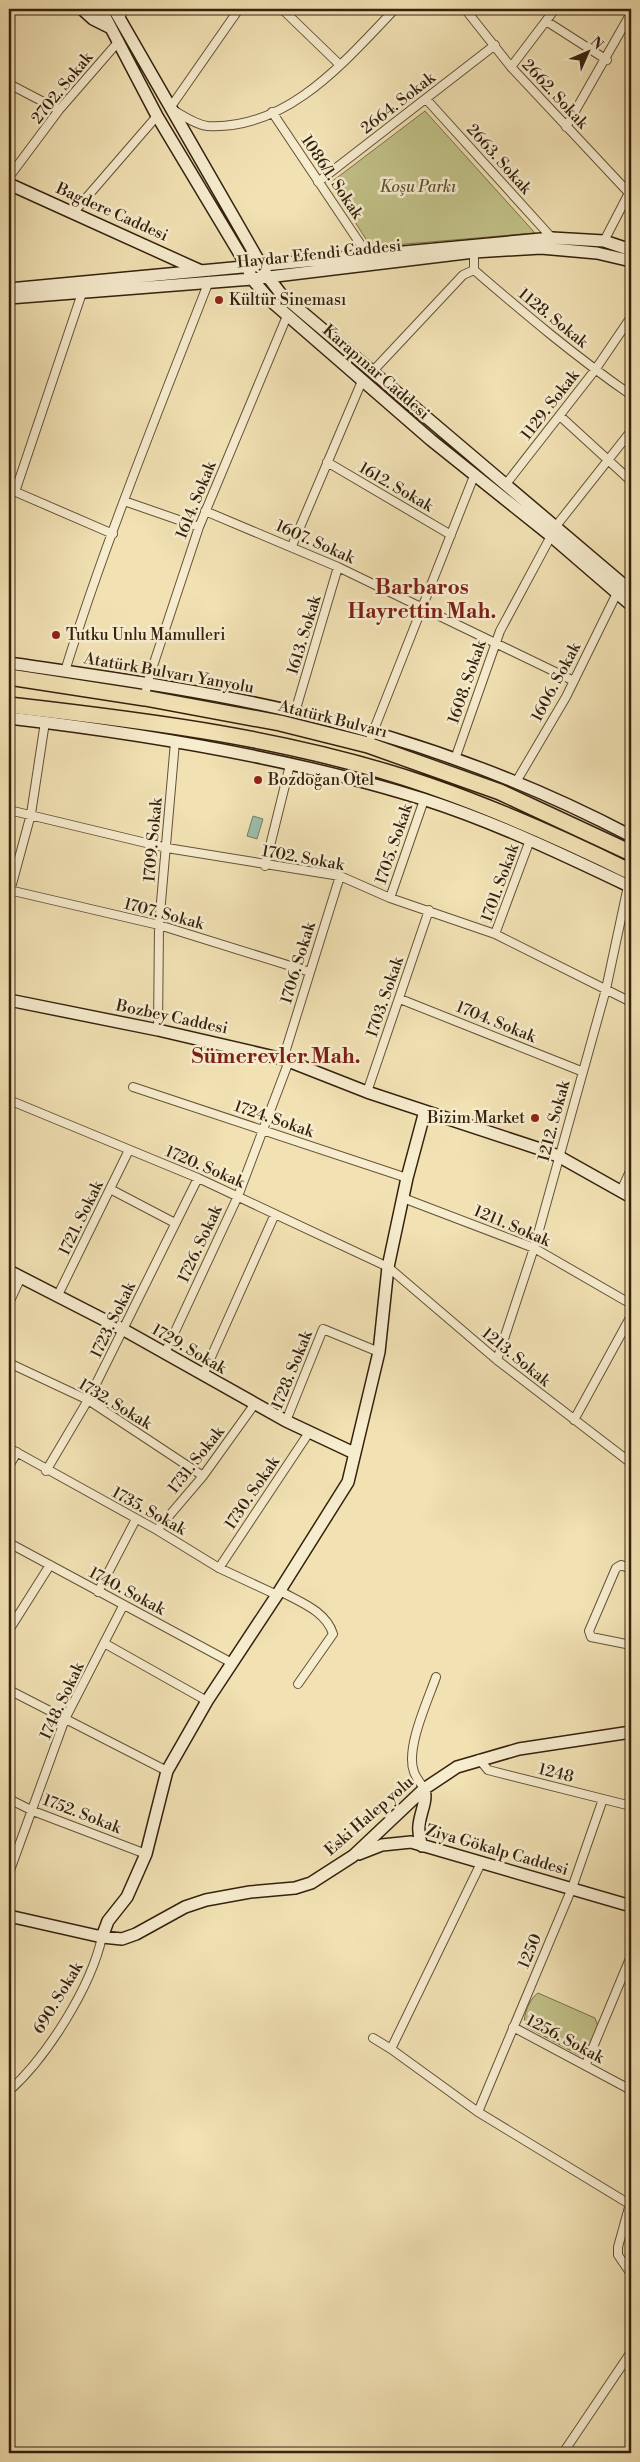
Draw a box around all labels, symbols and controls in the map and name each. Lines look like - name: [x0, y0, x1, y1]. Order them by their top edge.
- north arrow: [562, 28, 612, 78]
- text: N: [586, 33, 607, 54]
- street label: 2702. Sokak: [27, 47, 98, 128]
- street label: 2662. Sokak: [518, 55, 593, 134]
- street label: 2664. Sokak: [357, 67, 440, 138]
- street label: 2663. Sokak: [462, 120, 537, 200]
- street label: 1086/1. Sokak: [297, 131, 368, 224]
- park label: Koşu Parkı: [380, 177, 456, 197]
- street label: Bagdere Caddesi: [52, 178, 171, 246]
- street label: Haydar Efendi Caddesi: [236, 235, 402, 273]
- street label: 1128. Sokak: [514, 284, 593, 353]
- place label: Kültür Sineması: [229, 290, 346, 310]
- marker: Kültür Sineması: [213, 294, 225, 306]
- street label: Karapınar Caddesi: [318, 320, 434, 424]
- street label: 1129. Sokak: [516, 365, 585, 444]
- street label: 1614. Sokak: [171, 457, 221, 542]
- street label: 1612. Sokak: [355, 458, 438, 517]
- street label: 1607. Sokak: [272, 516, 359, 569]
- district label: Barbaros Hayrettin Mah.: [348, 575, 496, 625]
- street label: 1613. Sokak: [282, 591, 326, 677]
- place label: Tutku Unlu Mamulleri: [66, 625, 226, 645]
- marker: Tutku Unlu Mamulleri: [50, 629, 62, 641]
- street label: 1608. Sokak: [443, 636, 491, 726]
- street label: 1606. Sokak: [527, 638, 586, 725]
- street label: Atatürk Bulvarı Yanyolu: [81, 648, 256, 698]
- street label: Atatürk Bulvarı: [275, 696, 390, 742]
- place label: Bozdoğan Otel: [267, 770, 374, 790]
- marker: Bozdoğan Otel: [252, 774, 264, 786]
- street label: 1709. Sokak: [139, 795, 167, 883]
- street label: 1705. Sokak: [371, 800, 418, 887]
- street label: 1701. Sokak: [477, 840, 524, 925]
- street label: 1702. Sokak: [260, 841, 348, 875]
- street label: 1707. Sokak: [122, 894, 208, 935]
- street label: 1706. Sokak: [276, 918, 320, 1006]
- street label: 1703. Sokak: [362, 953, 409, 1040]
- street label: Bozbey Caddesi: [113, 995, 230, 1039]
- street label: 1704. Sokak: [453, 997, 540, 1048]
- district label: Sümerevler Mah.: [191, 1044, 361, 1070]
- street label: 1212. Sokak: [534, 1077, 575, 1164]
- street label: 1724. Sokak: [231, 1096, 318, 1143]
- place label: Bizim Market: [426, 1108, 525, 1128]
- marker: Bizim Market: [529, 1112, 541, 1124]
- street label: 1720. Sokak: [162, 1141, 249, 1193]
- street label: 1721. Sokak: [54, 1176, 108, 1259]
- street label: 1726. Sokak: [173, 1201, 227, 1286]
- street label: 1211. Sokak: [471, 1201, 555, 1252]
- street label: 1723. Sokak: [86, 1277, 141, 1361]
- street label: 1729. Sokak: [148, 1320, 231, 1379]
- street label: 1213. Sokak: [478, 1323, 556, 1392]
- street label: 1728. Sokak: [267, 1326, 317, 1412]
- street label: 1732. Sokak: [75, 1374, 157, 1435]
- street label: 1731. Sokak: [163, 1421, 230, 1498]
- street label: 1730. Sokak: [220, 1451, 285, 1533]
- street label: 1735. Sokak: [108, 1482, 191, 1540]
- street label: 1740. Sokak: [85, 1563, 170, 1620]
- street label: 1748. Sokak: [35, 1658, 89, 1743]
- street label: 1248: [536, 1759, 576, 1787]
- street label: Eski Halep yolu: [320, 1772, 418, 1860]
- street label: 1752. Sokak: [40, 1790, 125, 1839]
- street label: Ziya Gökalp Caddesi: [423, 1820, 571, 1880]
- street label: 1250: [514, 1931, 546, 1971]
- street label: 690. Sokak: [29, 1957, 88, 2038]
- street label: 1256. Sokak: [523, 2010, 609, 2069]

